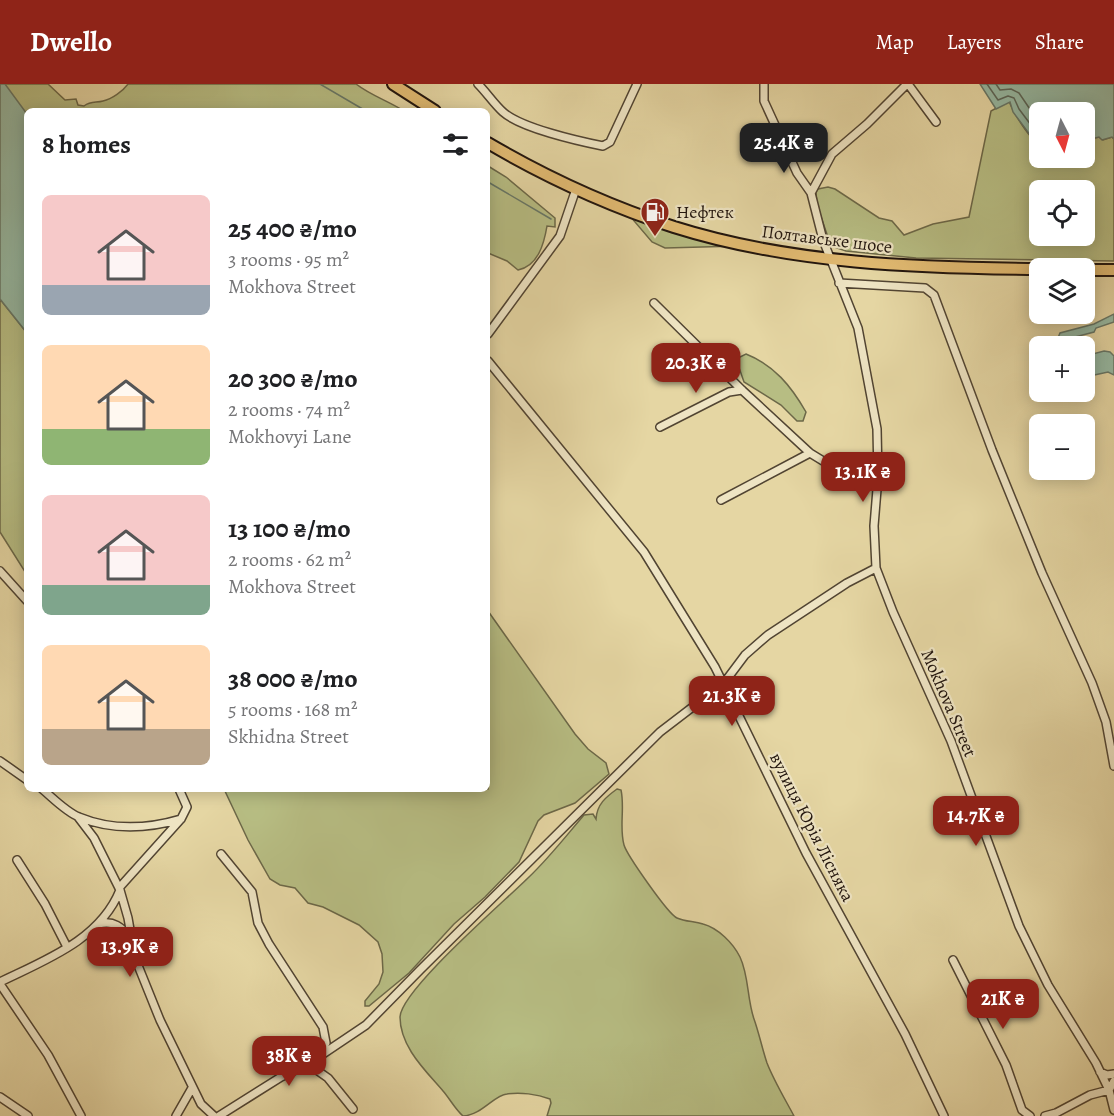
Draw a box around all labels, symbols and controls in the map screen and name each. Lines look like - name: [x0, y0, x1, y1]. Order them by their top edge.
- text: Dwello: [30, 23, 112, 61]
- text: Map: [875, 28, 914, 56]
- text: Layers: [947, 28, 1002, 56]
- text: Share: [1035, 28, 1084, 56]
- north arrow: [1029, 102, 1095, 168]
- map controls: [1029, 102, 1095, 480]
- pin: 25.4K ₴: [729, 123, 839, 174]
- text: 8 homes: [42, 127, 131, 162]
- icon: filters: [439, 128, 472, 161]
- text: 25.4K ₴: [754, 129, 814, 156]
- button: locate: [1029, 180, 1095, 246]
- fuel station icon: Нефтек: [639, 196, 671, 238]
- place label: Нефтек: [676, 200, 734, 224]
- text: 25 400 ₴/mo: [228, 211, 357, 246]
- icon: home: [90, 219, 162, 291]
- street label: Полтавське шосе: [760, 219, 894, 259]
- text: 3 rooms · 95 m²: [228, 246, 349, 273]
- button: layers: [1029, 258, 1095, 324]
- text: Mokhova Street: [228, 273, 356, 300]
- button: +: [1029, 336, 1095, 402]
- pin: 20.3K ₴: [641, 343, 751, 394]
- text: 20.3K ₴: [665, 349, 727, 376]
- text: 20 300 ₴/mo: [228, 361, 358, 396]
- icon: home: [90, 369, 162, 441]
- text: 2 rooms · 74 m²: [228, 396, 350, 423]
- button: −: [1029, 414, 1095, 480]
- text: Mokhovyi Lane: [228, 423, 352, 450]
- pin: 13.1K ₴: [808, 452, 918, 503]
- text: 13.1K ₴: [835, 458, 891, 485]
- text: 13 100 ₴/mo: [228, 511, 351, 546]
- icon: home: [90, 519, 162, 591]
- text: 2 rooms · 62 m²: [228, 546, 351, 573]
- text: Mokhova Street: [228, 573, 356, 600]
- street label: Mokhova Street: [915, 645, 983, 761]
- text: 38 000 ₴/mo: [228, 661, 358, 696]
- icon: home: [90, 669, 162, 741]
- pin: 21.3K ₴: [677, 676, 787, 727]
- text: 21.3K ₴: [703, 682, 761, 709]
- text: 5 rooms · 168 m²: [228, 696, 357, 723]
- text: Skhidna Street: [228, 723, 349, 750]
- street label: вулиця Юрія Лісняка: [764, 748, 860, 906]
- pin: 14.7K ₴: [921, 796, 1031, 847]
- text: 14.7K ₴: [947, 802, 1005, 829]
- pin: 13.9K ₴: [75, 927, 185, 978]
- text: 13.9K ₴: [101, 933, 159, 960]
- pin: 21K ₴: [961, 979, 1045, 1030]
- text: 21K ₴: [981, 985, 1025, 1012]
- pin: 38K ₴: [247, 1036, 331, 1087]
- text: 38K ₴: [266, 1042, 312, 1069]

